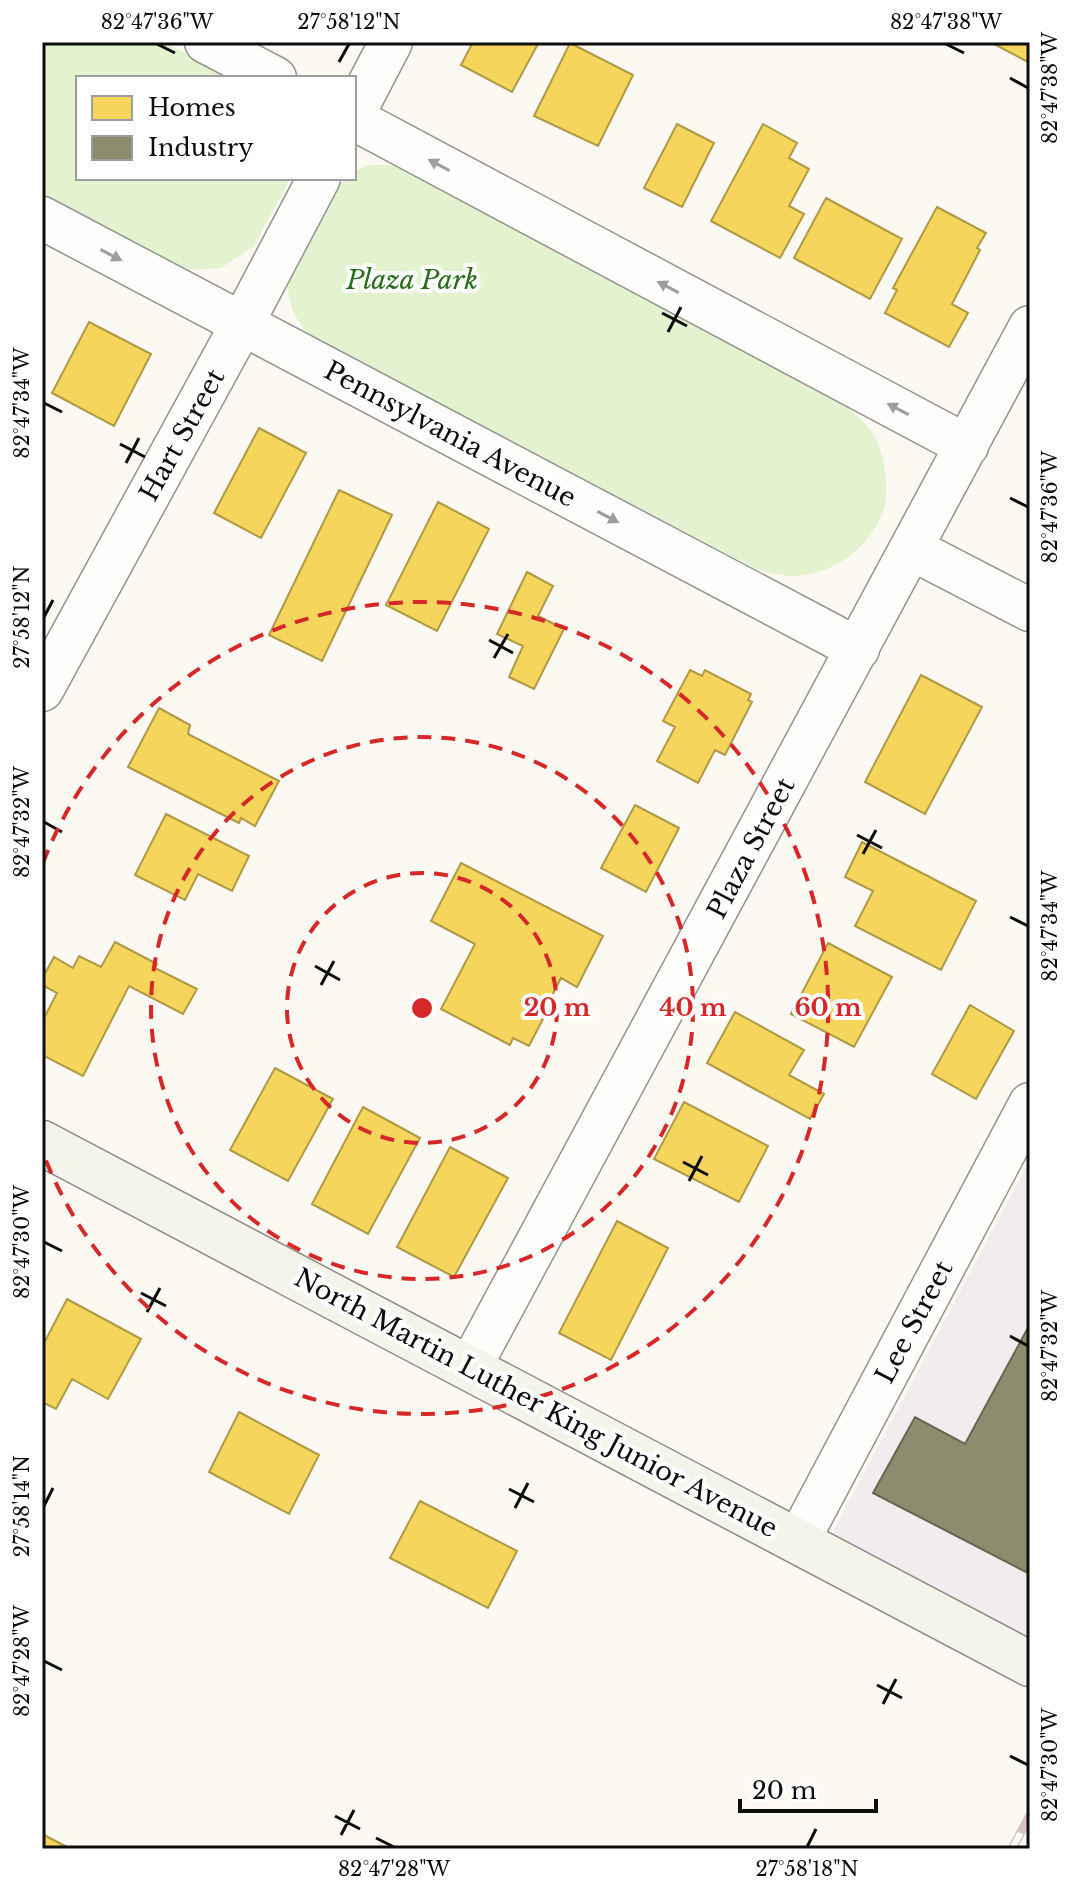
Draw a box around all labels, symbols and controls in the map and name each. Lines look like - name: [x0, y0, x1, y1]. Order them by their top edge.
- text: 82°47'36"W: [101, 10, 214, 34]
- text: 27°58'12"N: [297, 10, 401, 34]
- text: 82°47'38"W: [890, 10, 1002, 34]
- text: 82°47'38"W: [1038, 32, 1062, 144]
- legend: [76, 76, 356, 180]
- text: Homes: [148, 93, 236, 122]
- text: Industry: [148, 133, 254, 162]
- one-way arrow: [427, 158, 450, 171]
- one-way arrow: [100, 247, 122, 261]
- park label: Plaza Park: [345, 264, 478, 296]
- one-way arrow: [657, 280, 680, 293]
- text: 82°47'34"W: [10, 347, 34, 459]
- street label: Pennsylvania Avenue: [319, 354, 581, 514]
- street label: Hart Street: [133, 363, 232, 507]
- one-way arrow: [886, 403, 909, 416]
- text: 82°47'36"W: [1038, 450, 1062, 563]
- one-way arrow: [597, 511, 620, 524]
- text: 27°58'12"N: [10, 565, 34, 669]
- text: 82°47'32"W: [10, 765, 34, 878]
- street label: Plaza Street: [700, 772, 802, 924]
- text: 82°47'34"W: [1038, 870, 1062, 982]
- text: 20 m: [524, 993, 591, 1022]
- text: 40 m: [660, 993, 727, 1022]
- text: 60 m: [794, 993, 862, 1022]
- centre of rings: [408, 994, 436, 1022]
- text: 82°47'30"W: [10, 1184, 34, 1299]
- street label: Lee Street: [868, 1255, 960, 1389]
- street label: North Martin Luther King Junior Avenue: [289, 1262, 783, 1544]
- text: 82°47'32"W: [1038, 1289, 1062, 1402]
- text: 27°58'14"N: [10, 1455, 34, 1557]
- text: 82°47'28"W: [10, 1605, 34, 1717]
- text: 82°47'30"W: [1038, 1707, 1062, 1822]
- scale bar: [740, 1763, 876, 1813]
- text: 20 m: [752, 1776, 817, 1805]
- text: 82°47'28"W: [338, 1857, 450, 1881]
- text: 27°58'18"N: [755, 1857, 859, 1881]

